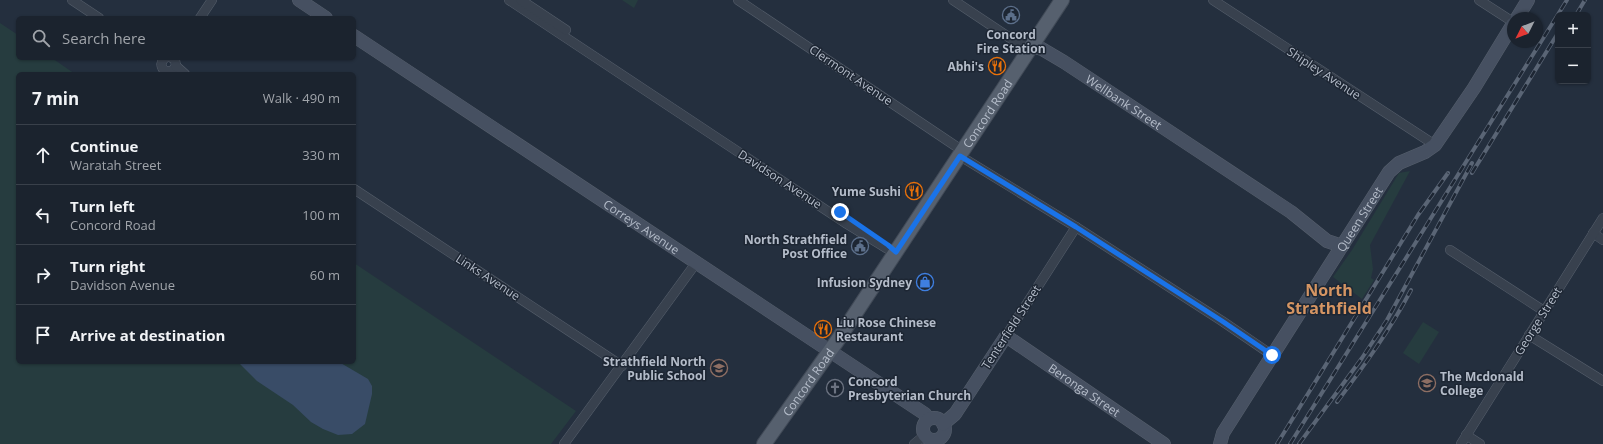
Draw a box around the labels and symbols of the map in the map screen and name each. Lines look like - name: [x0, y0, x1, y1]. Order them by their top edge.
- public building icon: Concord Fire Station: [1001, 5, 1021, 25]
- north arrow: [1507, 12, 1543, 48]
- place label: Concord Fire Station: [976, 26, 1046, 57]
- street label: Clermont Avenue: [806, 41, 896, 109]
- street label: Shipley Avenue: [1284, 43, 1364, 103]
- restaurant icon: Abhi's: [987, 56, 1007, 76]
- place label: Abhi's: [947, 58, 984, 75]
- street label: Wellbank Street: [1083, 70, 1166, 133]
- street label: Concord Road: [958, 76, 1016, 151]
- street label: Davidson Avenue: [735, 145, 825, 213]
- restaurant icon: Yume Sushi: [904, 181, 924, 201]
- place label: Yume Sushi: [832, 183, 901, 200]
- street label: Queen Street: [1332, 183, 1386, 255]
- street label: Correys Avenue: [600, 195, 683, 258]
- route end: [831, 203, 849, 221]
- place label: North Strathfield Post Office: [744, 231, 847, 262]
- public building icon: North Strathfield Post Office: [850, 236, 870, 256]
- street label: Links Avenue: [453, 250, 524, 304]
- shop icon: Infusion Sydney: [915, 272, 935, 292]
- place label: Infusion Sydney: [817, 274, 912, 291]
- district label: North Strathfield: [1286, 279, 1372, 319]
- street label: Tenterfield Street: [977, 282, 1045, 372]
- street label: George Street: [1510, 284, 1566, 358]
- place label: Liu Rose Chinese Restaurant: [836, 314, 936, 345]
- restaurant icon: Liu Rose Chinese Restaurant: [813, 319, 833, 339]
- street label: Concord Road: [778, 345, 838, 419]
- route start: [1263, 346, 1281, 364]
- place label: Strathfield North Public School: [603, 353, 706, 384]
- school or university icon: Strathfield North Public School: [709, 358, 729, 378]
- street label: Beronga Street: [1045, 359, 1124, 420]
- place label: The Mcdonald College: [1440, 368, 1524, 399]
- place label: Concord Presbyterian Church: [848, 373, 971, 404]
- school or university icon: The Mcdonald College: [1417, 373, 1437, 393]
- church icon: Concord Presbyterian Church: [825, 378, 845, 398]

